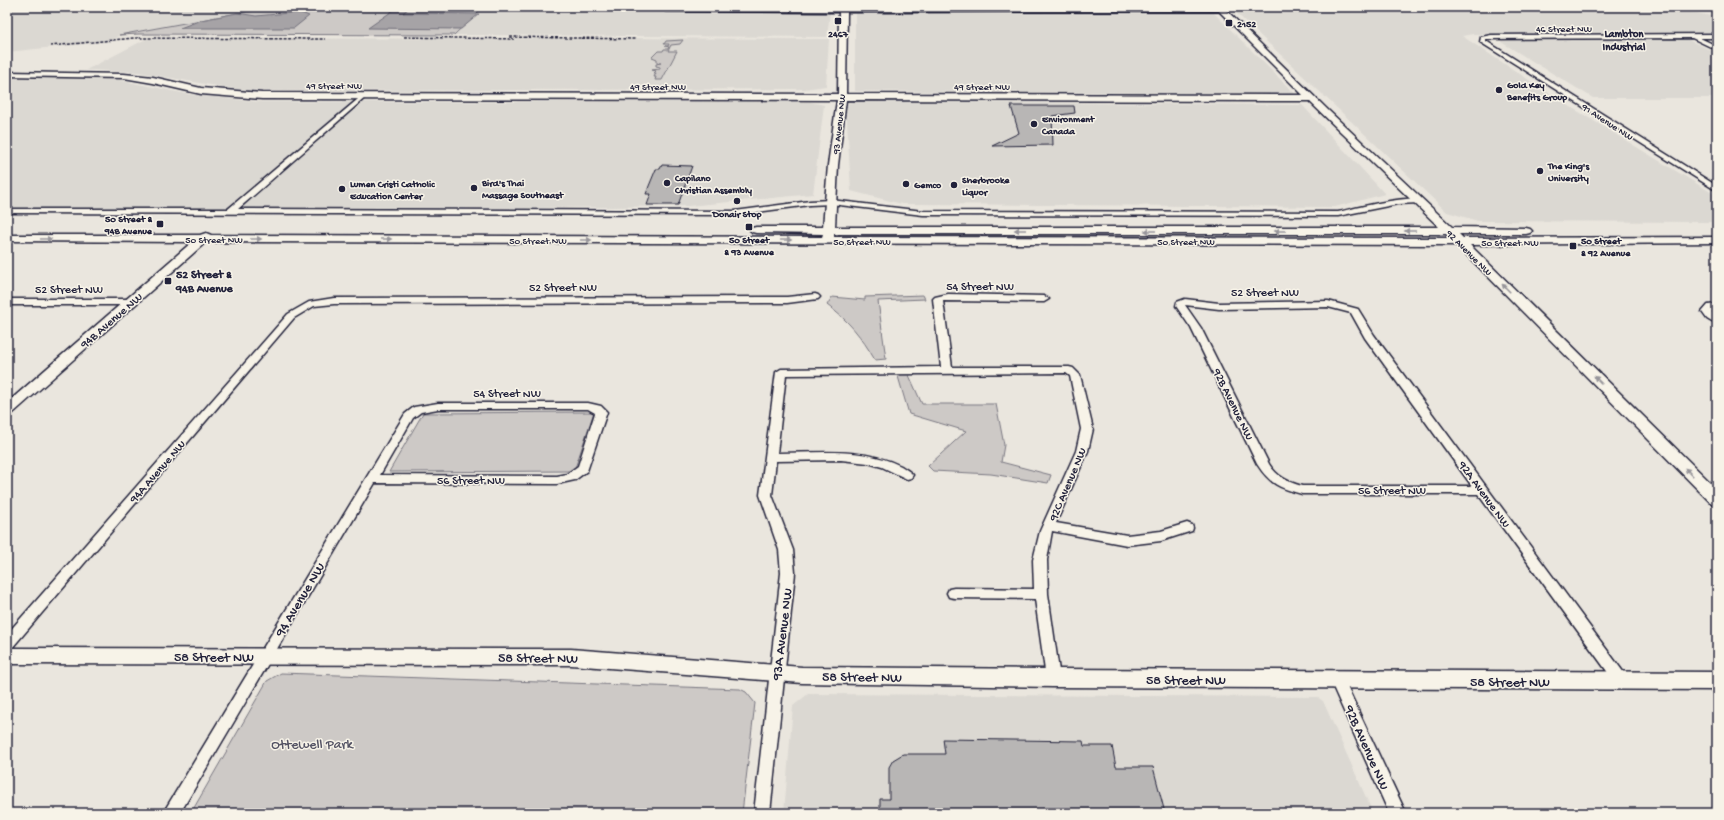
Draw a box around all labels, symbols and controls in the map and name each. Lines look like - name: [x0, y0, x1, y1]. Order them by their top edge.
- marker: 2467: [833, 16, 843, 26]
- marker: 2152: [1224, 18, 1234, 28]
- place label: 2152: [1237, 19, 1256, 31]
- street label: 46 Street NW: [1536, 24, 1593, 36]
- district label: Lambton Industrial: [1603, 28, 1646, 54]
- place label: 2467: [828, 29, 849, 41]
- place label: Gold Key Benefits Group: [1506, 80, 1567, 104]
- street label: 49 Street NW: [306, 81, 363, 93]
- street label: 49 Street NW: [630, 82, 687, 94]
- street label: 49 Street NW: [954, 82, 1011, 94]
- marker: Gold Key Benefits Group: [1494, 85, 1504, 95]
- street label: 93 Avenue NW: [831, 93, 849, 156]
- street label: 91 Avenue NW: [1578, 101, 1635, 144]
- place label: Environment Canada: [1041, 114, 1095, 138]
- marker: Environment Canada: [1029, 119, 1039, 129]
- place label: The King's University: [1547, 161, 1590, 185]
- marker: The King's University: [1535, 166, 1545, 176]
- place label: Capilano Christian Assembly: [674, 173, 752, 197]
- place label: Sherbrooke Liquor: [962, 175, 1010, 199]
- place label: Bird's Thai Massage Southeast: [481, 178, 564, 202]
- marker: Capilano Christian Assembly: [662, 178, 672, 188]
- place label: Lumen Cristi Catholic Education Center: [349, 179, 435, 203]
- marker: Gemco: [901, 179, 911, 189]
- place label: Gemco: [914, 180, 942, 192]
- marker: Sherbrooke Liquor: [949, 180, 959, 190]
- marker: Bird's Thai Massage Southeast: [469, 183, 479, 193]
- marker: Lumen Cristi Catholic Education Center: [337, 184, 347, 194]
- marker: Donair Stop: [732, 196, 742, 206]
- place label: Donair Stop: [712, 209, 762, 221]
- place label: 50 Street & 94B Avenue: [104, 214, 153, 238]
- marker: 50 Street & 94B Avenue: [155, 219, 165, 229]
- marker: 50 Street & 93 Avenue: [744, 222, 754, 232]
- one-way arrow: [1013, 227, 1026, 233]
- street label: 92 Avenue NW: [1443, 227, 1494, 279]
- one-way arrow: [1143, 228, 1156, 234]
- one-way arrow: [1273, 228, 1286, 234]
- one-way arrow: [1403, 228, 1416, 234]
- street label: 50 Street NW: [185, 235, 243, 247]
- place label: 50 Street & 93 Avenue: [724, 235, 775, 259]
- one-way arrow: [40, 236, 53, 242]
- one-way arrow: [250, 236, 263, 242]
- one-way arrow: [380, 236, 393, 242]
- street label: 50 Street NW: [509, 236, 567, 248]
- place label: 50 Street & 92 Avenue: [1581, 236, 1631, 260]
- one-way arrow: [580, 237, 593, 243]
- one-way arrow: [780, 237, 793, 243]
- street label: 50 Street NW: [833, 237, 891, 249]
- street label: 50 Street NW: [1157, 237, 1215, 249]
- street label: 50 Street NW: [1481, 238, 1539, 250]
- marker: 50 Street & 92 Avenue: [1568, 241, 1578, 251]
- place label: 52 Street & 94B Avenue: [175, 269, 234, 297]
- marker: 52 Street & 94B Avenue: [163, 276, 173, 286]
- street label: 54 Street NW: [946, 281, 1014, 295]
- street label: 52 Street NW: [529, 282, 597, 296]
- one-way arrow: [1501, 283, 1511, 293]
- street label: 52 Street NW: [35, 284, 103, 298]
- street label: 52 Street NW: [1231, 287, 1299, 301]
- street label: 94B Avenue NW: [78, 291, 146, 353]
- street label: 92B Avenue NW: [1208, 366, 1256, 443]
- one-way arrow: [1593, 375, 1602, 385]
- street label: 54 Street NW: [473, 388, 541, 402]
- street label: 94A Avenue NW: [127, 438, 190, 507]
- street label: 92C Avenue NW: [1047, 446, 1091, 524]
- street label: 92A Avenue NW: [1454, 458, 1512, 531]
- one-way arrow: [1684, 467, 1694, 477]
- street label: 56 Street NW: [437, 475, 505, 489]
- street label: 56 Street NW: [1358, 485, 1426, 499]
- street label: 94 Avenue NW: [272, 560, 330, 641]
- street label: 93A Avenue NW: [769, 587, 798, 682]
- street label: 58 Street NW: [174, 650, 254, 667]
- street label: 58 Street NW: [498, 650, 578, 669]
- street label: 58 Street NW: [822, 669, 902, 688]
- street label: 58 Street NW: [1146, 673, 1226, 690]
- street label: 58 Street NW: [1470, 675, 1550, 692]
- street label: 92B Avenue NW: [1339, 702, 1392, 793]
- park label: Ottewell Park: [271, 737, 354, 754]

